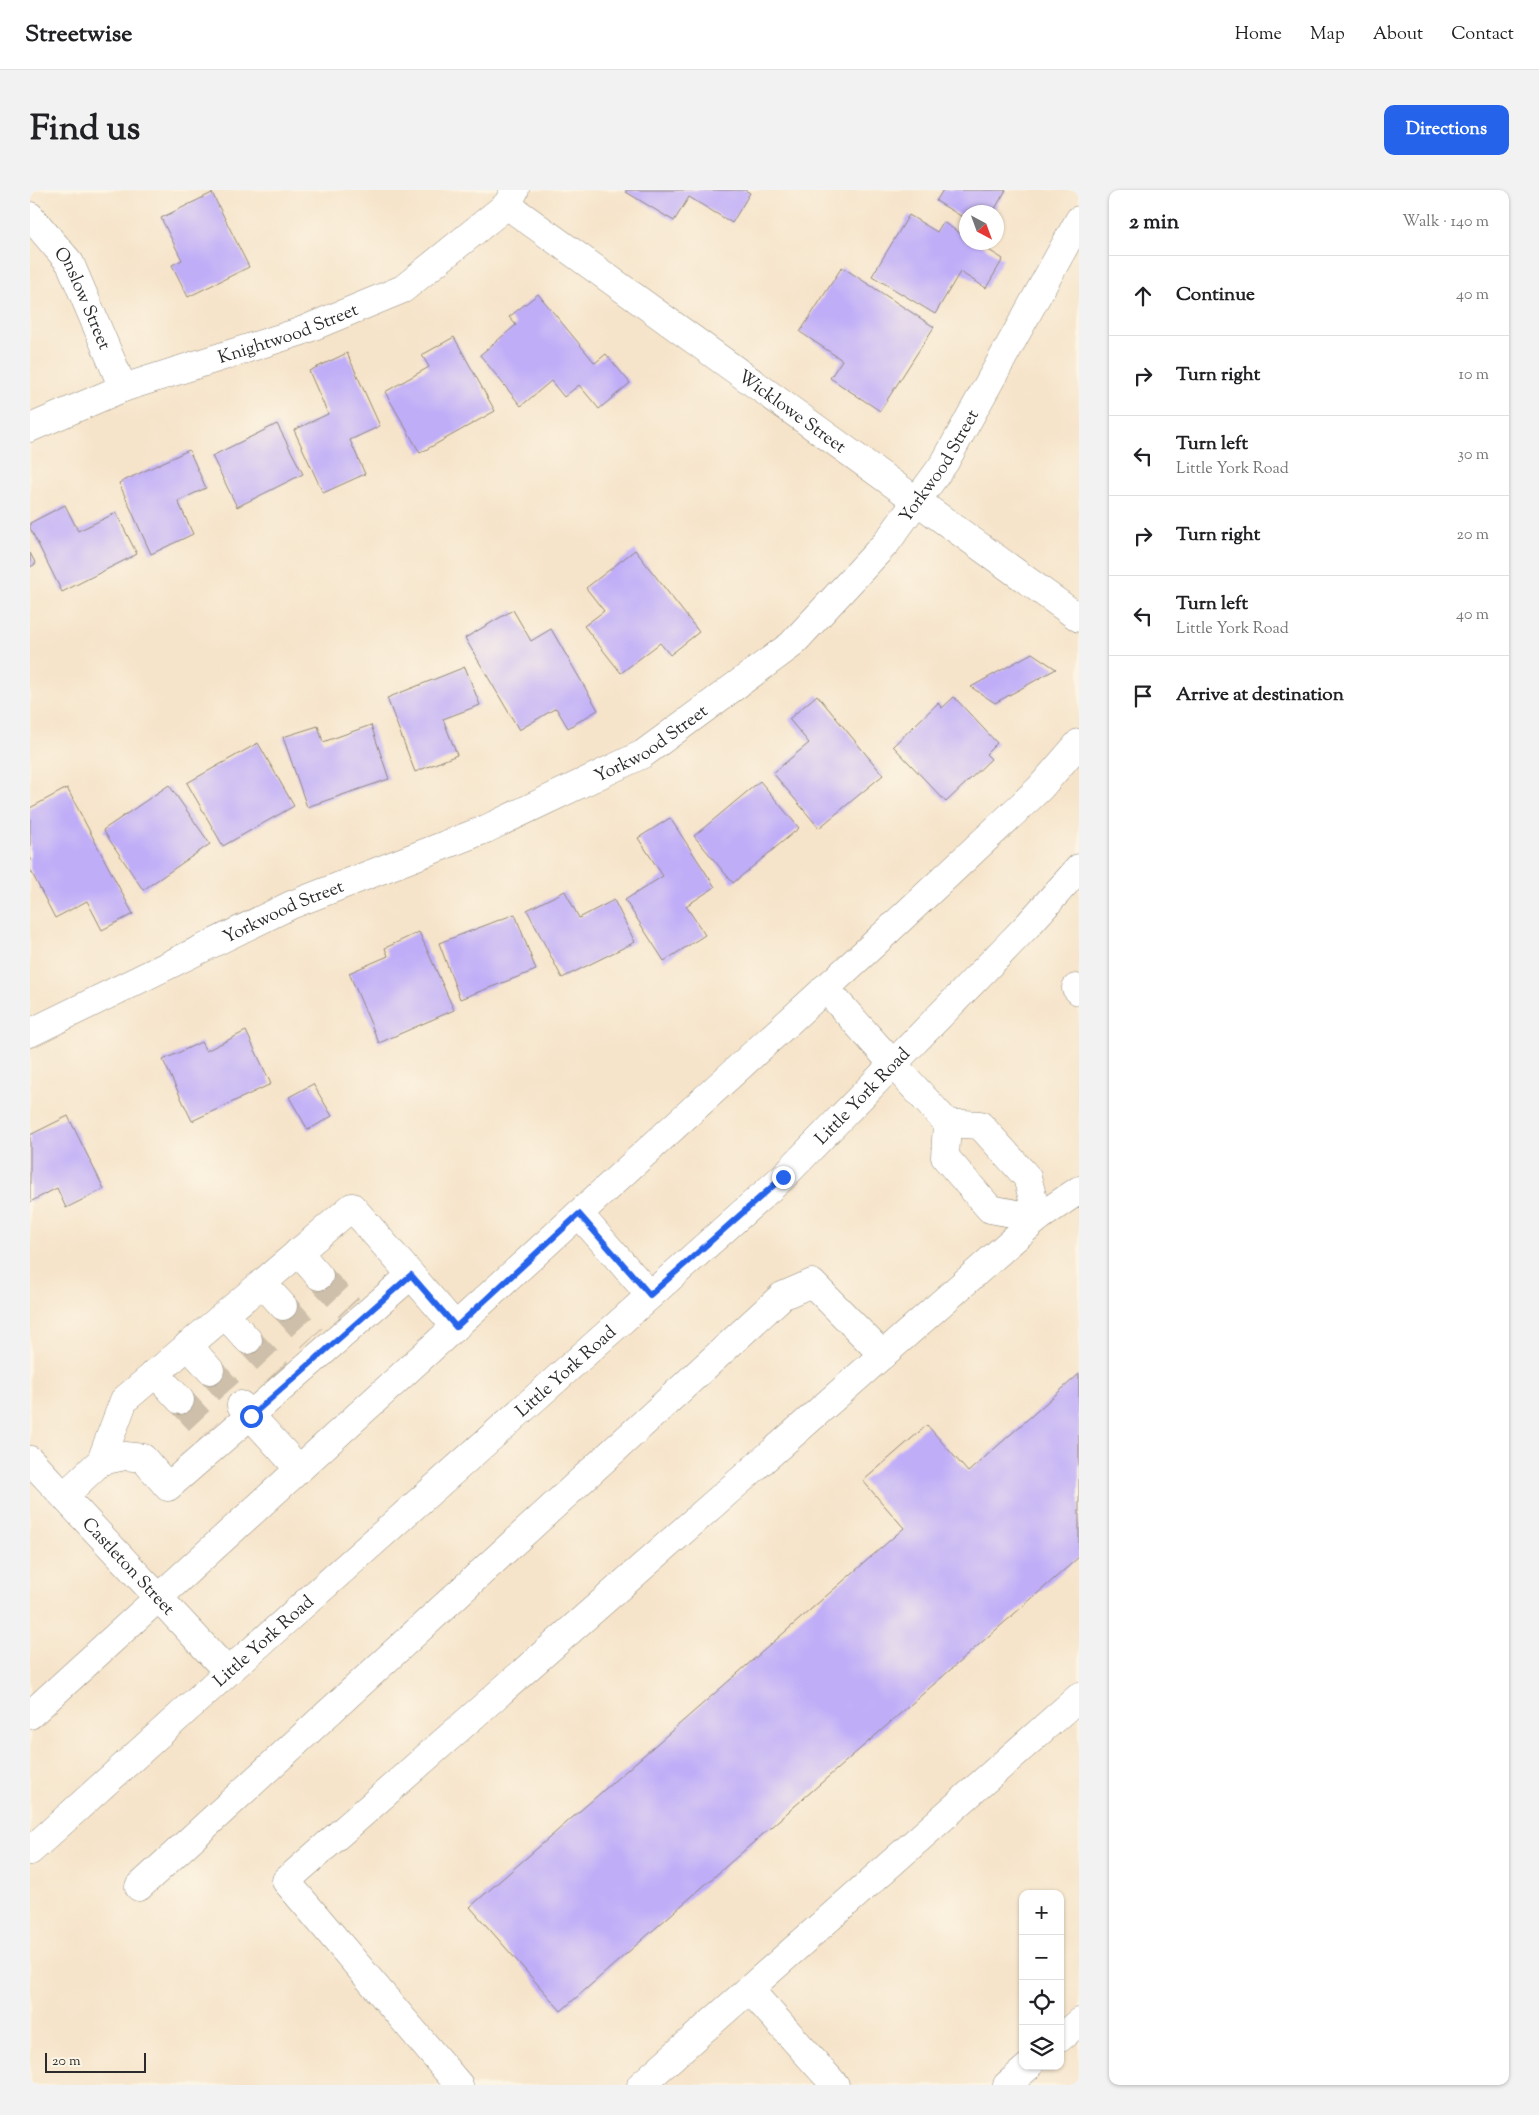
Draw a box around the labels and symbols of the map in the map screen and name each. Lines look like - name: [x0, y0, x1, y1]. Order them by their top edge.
- north arrow: [959, 205, 1004, 250]
- street label: Onslow Street: [47, 242, 116, 354]
- street label: Knightwood Street: [215, 298, 363, 372]
- street label: Wicklowe Street: [732, 365, 851, 461]
- street label: Yorkwood Street: [894, 405, 987, 529]
- street label: Yorkwood Street: [590, 699, 714, 790]
- street label: Yorkwood Street: [219, 875, 348, 951]
- street label: Little York Road: [810, 1042, 917, 1152]
- route end: [772, 1166, 795, 1189]
- street label: Little York Road: [511, 1321, 623, 1425]
- route start: [240, 1405, 263, 1428]
- street label: Castleton Street: [75, 1512, 180, 1622]
- street label: Little York Road: [208, 1590, 321, 1694]
- scale bar: [45, 2050, 146, 2073]

